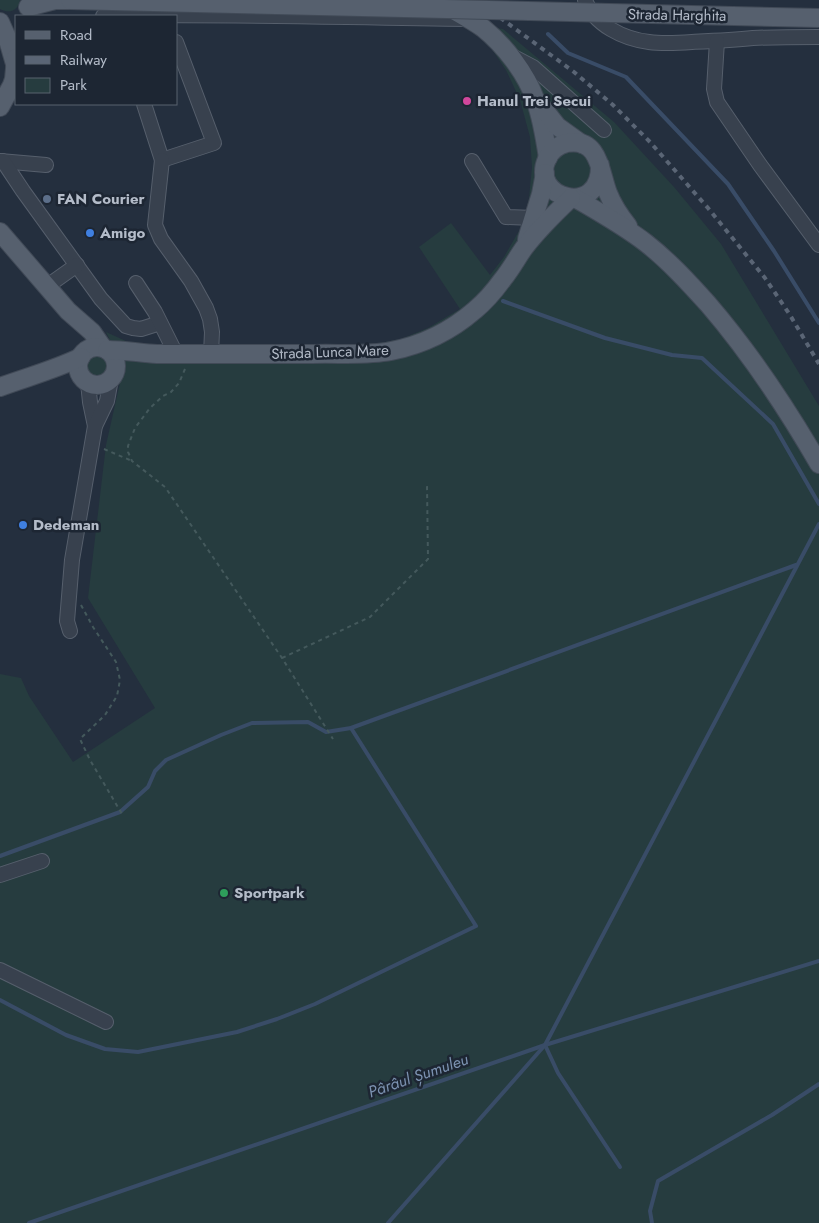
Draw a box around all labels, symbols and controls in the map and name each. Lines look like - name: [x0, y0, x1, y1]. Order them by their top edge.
- street label: Strada Harghita: [628, 3, 726, 27]
- legend: [15, 15, 178, 105]
- text: Road: [60, 24, 92, 46]
- text: Railway: [60, 49, 107, 71]
- text: Park: [60, 74, 87, 96]
- place label: Hanul Trei Secui: [477, 90, 591, 112]
- marker: Hanul Trei Secui: [461, 95, 473, 107]
- place label: FAN Courier: [57, 188, 146, 210]
- marker: FAN Courier: [41, 193, 53, 205]
- place label: Amigo: [99, 222, 146, 244]
- marker: Amigo: [84, 227, 96, 239]
- street label: Strada Lunca Mare: [271, 339, 389, 365]
- place label: Dedeman: [33, 514, 99, 536]
- marker: Dedeman: [17, 519, 29, 531]
- place label: Sportpark: [234, 882, 305, 904]
- marker: Sportpark: [218, 887, 230, 899]
- water label: Pârâul Șumuleu: [365, 1048, 471, 1103]

